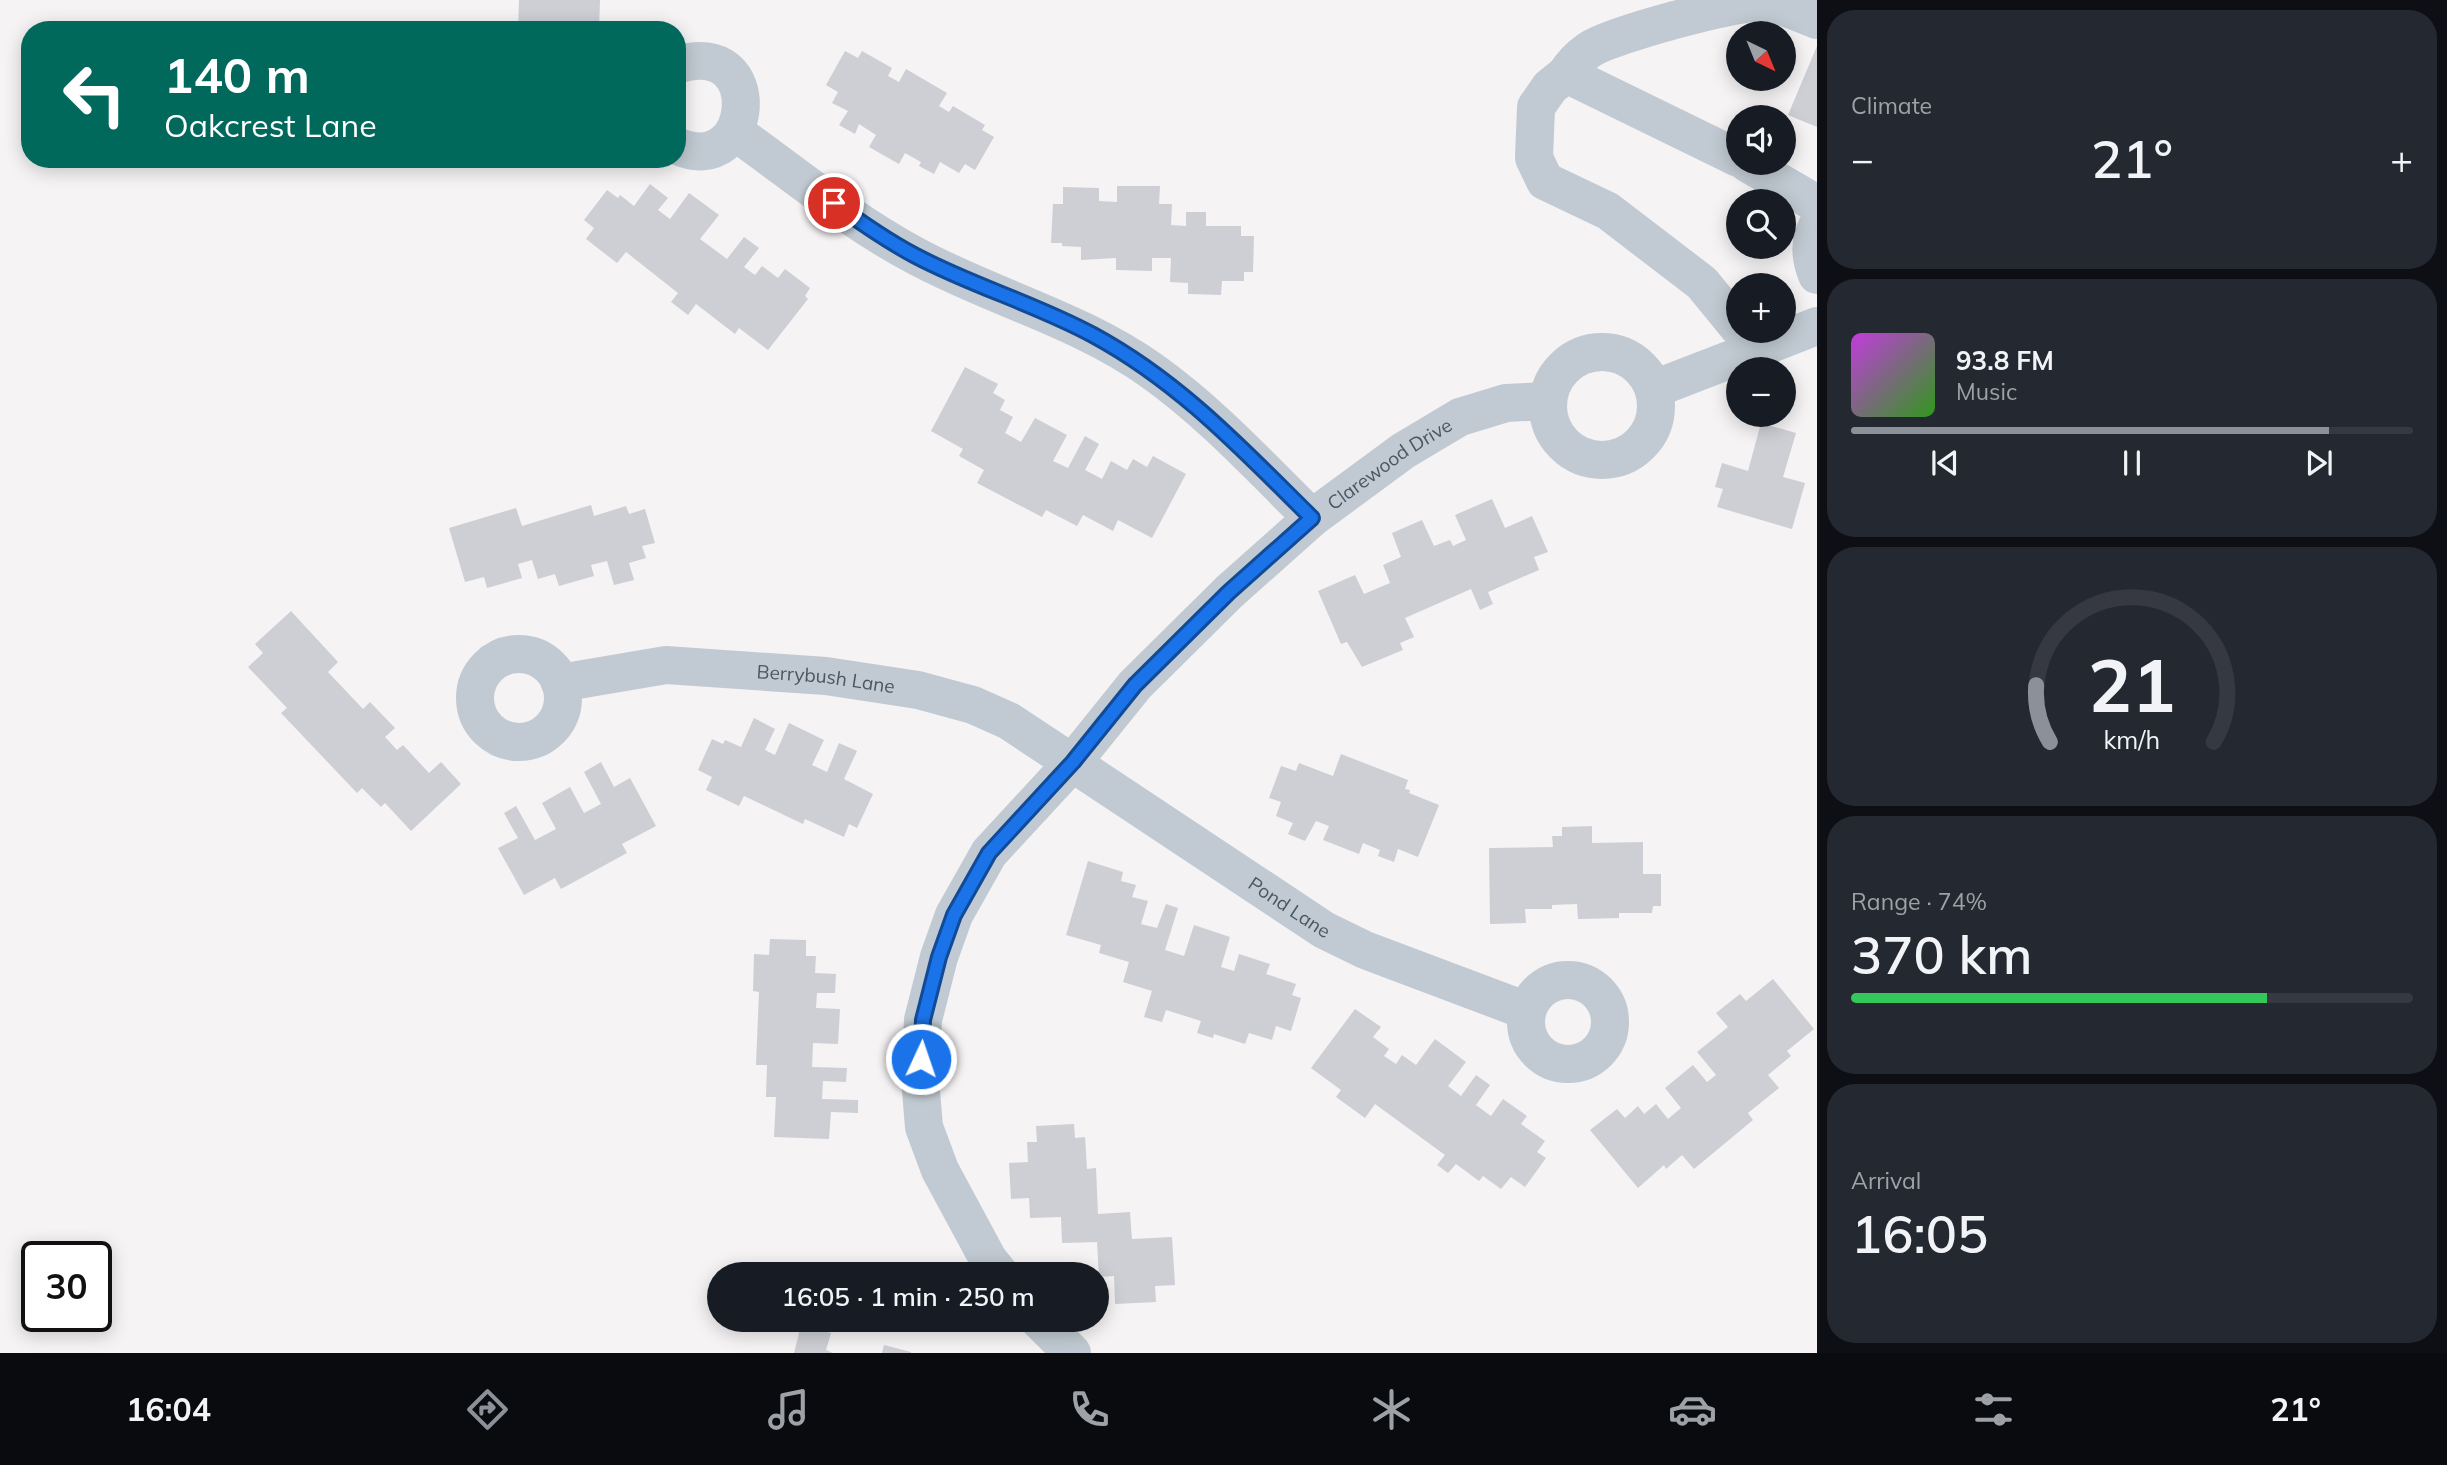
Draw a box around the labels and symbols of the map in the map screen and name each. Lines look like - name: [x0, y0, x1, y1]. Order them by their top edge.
- north arrow: [1726, 21, 1796, 91]
- pin: [804, 173, 864, 233]
- street label: Clarewood Drive: [1322, 413, 1456, 515]
- street label: Berrybush Lane: [756, 659, 897, 698]
- street label: Pond Lane: [1244, 871, 1334, 943]
- position arrow: [884, 1022, 958, 1096]
- speed limit sign: 30: [21, 1241, 112, 1332]

